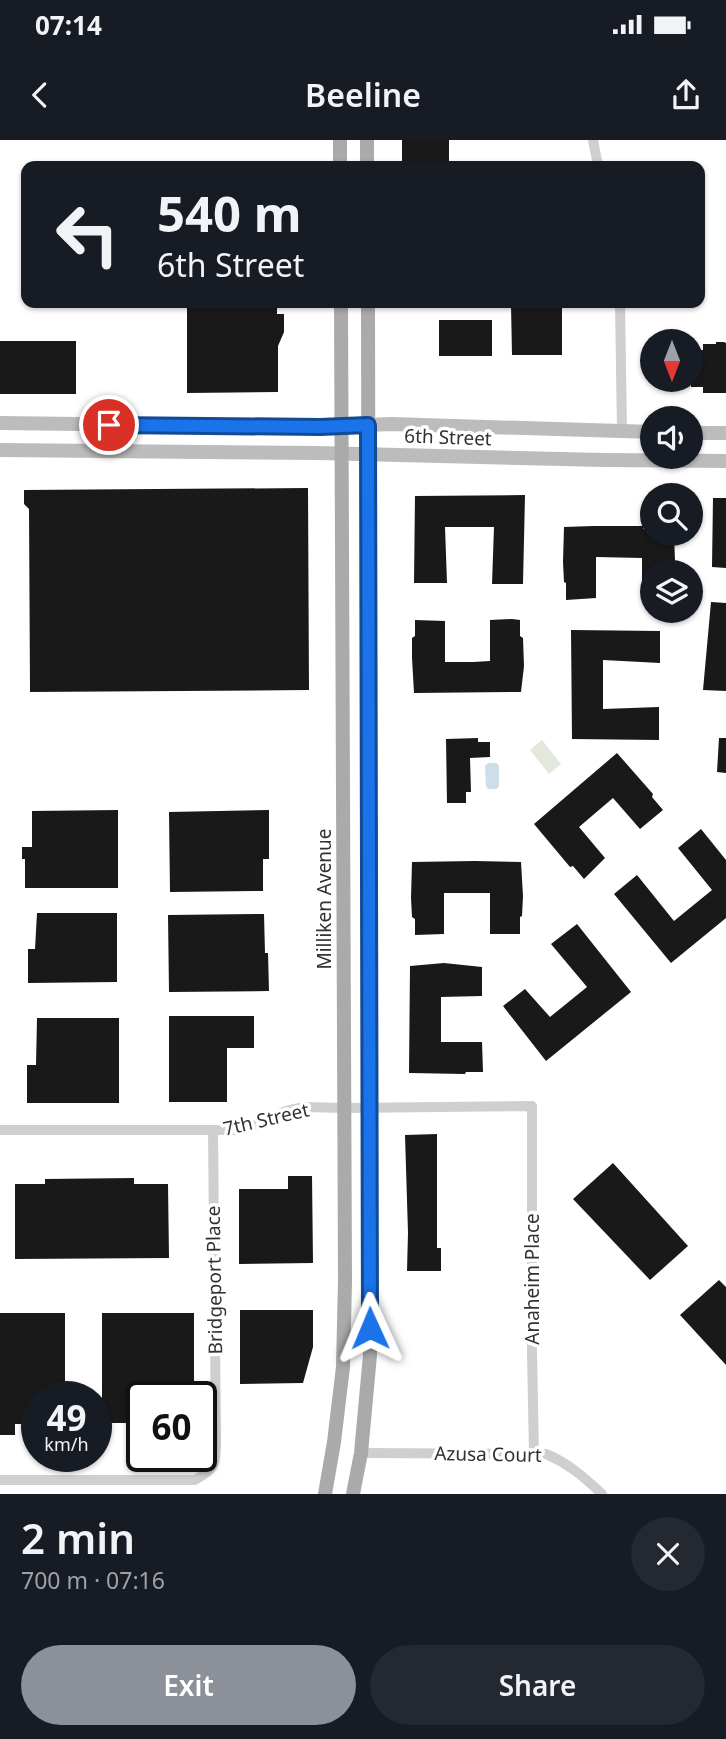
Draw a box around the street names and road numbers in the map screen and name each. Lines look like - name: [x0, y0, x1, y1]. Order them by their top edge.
- street label: 6th Street: [404, 422, 492, 452]
- street label: Milliken Avenue: [311, 828, 337, 970]
- street label: 7th Street: [220, 1096, 312, 1142]
- street label: Bridgeport Place: [200, 1205, 228, 1355]
- street label: Anaheim Place: [519, 1213, 545, 1345]
- street label: Azusa Court: [434, 1440, 542, 1468]

